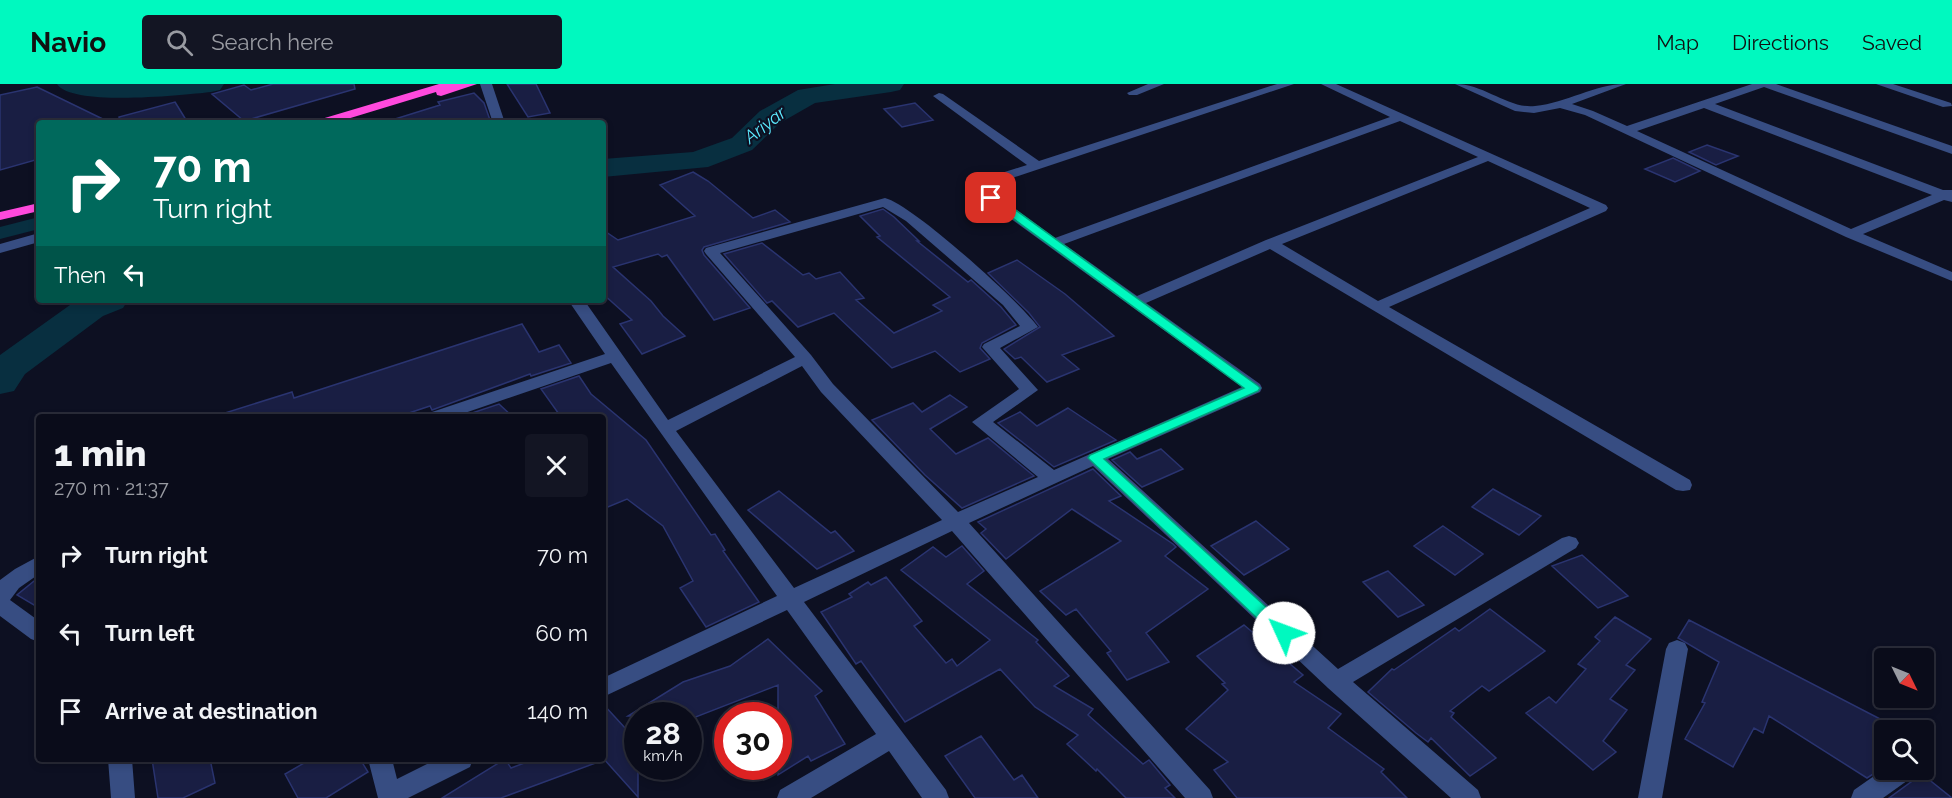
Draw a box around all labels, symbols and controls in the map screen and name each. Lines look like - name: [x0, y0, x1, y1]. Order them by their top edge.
- search box: [142, 15, 562, 69]
- text: Navio: [30, 26, 106, 59]
- icon: search: [163, 26, 196, 59]
- text: Search here: [211, 29, 333, 55]
- text: Map: [1656, 30, 1699, 55]
- text: Directions: [1732, 30, 1829, 55]
- text: Saved: [1862, 30, 1922, 55]
- water label: Ariyar: [739, 101, 790, 148]
- text: 70 m: [153, 143, 252, 192]
- icon: right: [54, 144, 132, 222]
- pin: [965, 172, 1016, 223]
- icon: arrive: [974, 181, 1007, 214]
- text: Turn right: [153, 193, 272, 224]
- icon: left: [118, 258, 151, 291]
- text: Then: [54, 262, 106, 288]
- text: 1 min: [54, 432, 146, 474]
- button: close: [525, 434, 588, 497]
- text: 270 m · 21:37: [54, 476, 169, 500]
- icon: right: [54, 539, 87, 572]
- text: Turn right: [105, 542, 208, 568]
- text: 70 m: [537, 542, 588, 568]
- position arrow: [1252, 601, 1316, 665]
- icon: left: [54, 617, 87, 650]
- text: Turn left: [105, 620, 195, 646]
- text: 60 m: [535, 620, 588, 646]
- north arrow: [1874, 648, 1934, 708]
- map controls: [1874, 648, 1934, 780]
- icon: arrive: [54, 695, 87, 728]
- text: Arrive at destination: [105, 698, 318, 724]
- text: 140 m: [527, 698, 588, 724]
- speed limit sign: 30: [714, 702, 792, 780]
- text: 28: [645, 716, 681, 751]
- button: search: [1874, 720, 1934, 780]
- text: km/h: [643, 747, 683, 765]

